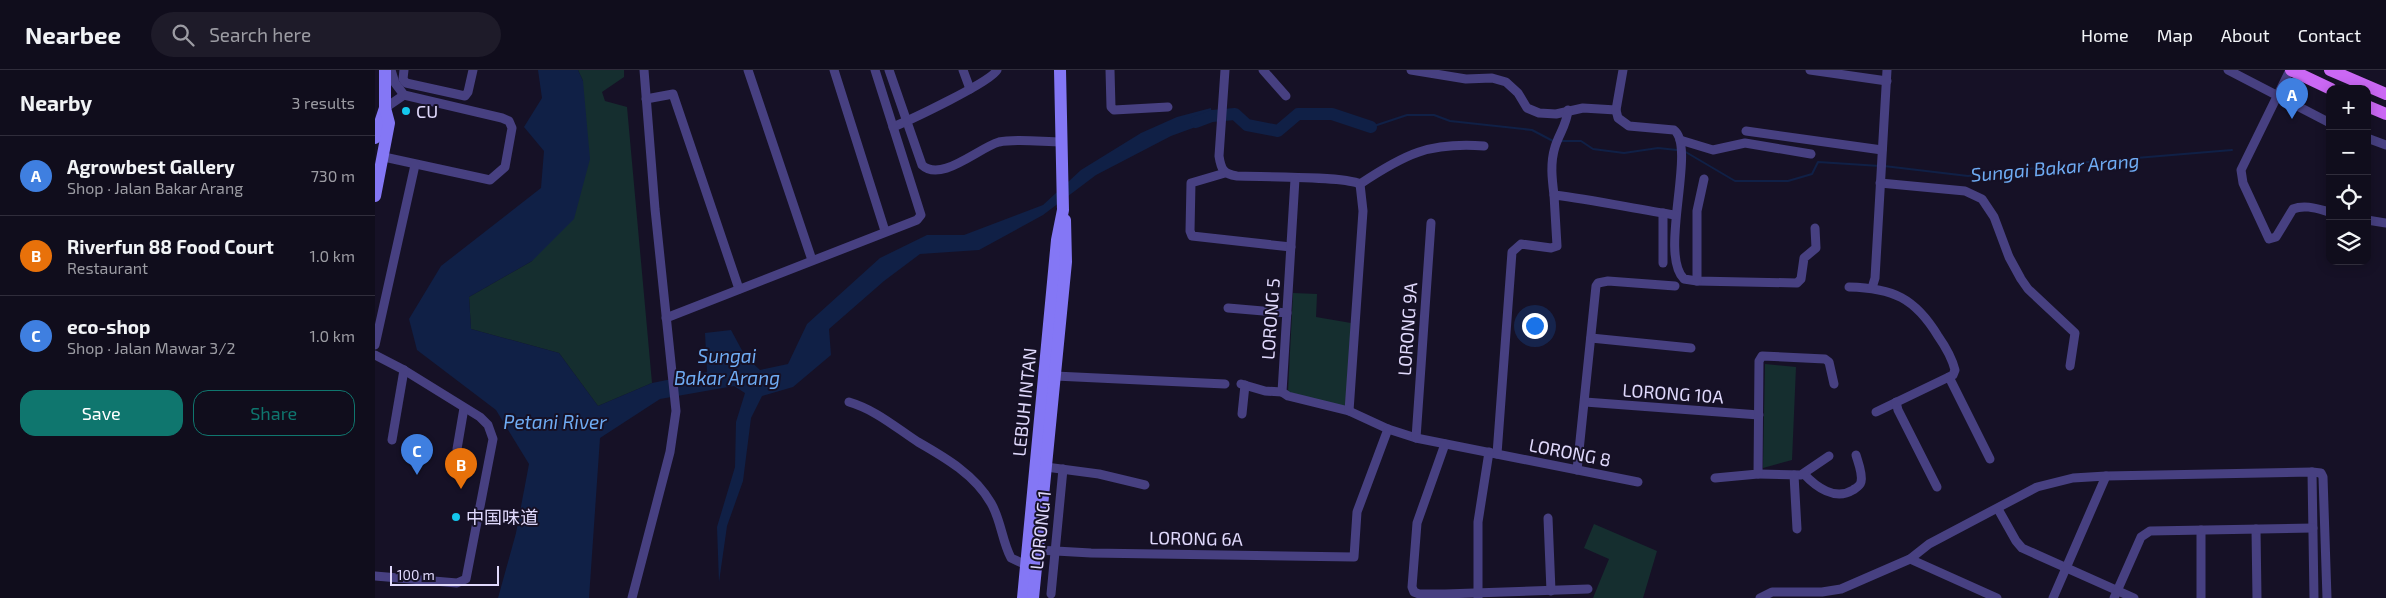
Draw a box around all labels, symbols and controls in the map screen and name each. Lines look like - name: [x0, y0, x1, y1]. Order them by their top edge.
- search box: [151, 12, 501, 57]
- text: Nearbee: [25, 20, 121, 49]
- icon: search: [169, 21, 197, 49]
- text: Search here: [209, 23, 311, 46]
- text: Home: [2081, 24, 2129, 46]
- text: Map: [2157, 24, 2193, 46]
- text: About: [2221, 24, 2270, 46]
- text: Contact: [2298, 24, 2361, 46]
- pin: A: [2276, 78, 2308, 119]
- map controls: [2326, 85, 2371, 265]
- button: +: [2326, 85, 2371, 130]
- text: Nearby: [20, 90, 92, 115]
- text: 3 results: [292, 93, 355, 112]
- place label: CU: [416, 100, 438, 122]
- marker: CU: [400, 105, 412, 117]
- button: −: [2326, 130, 2371, 175]
- water label: Sungai Bakar Arang: [1970, 148, 2140, 186]
- text: Agrowbest Gallery: [67, 155, 235, 178]
- text: A: [31, 166, 41, 185]
- text: 730 m: [311, 166, 355, 185]
- button: locate: [2326, 175, 2371, 220]
- text: Shop · Jalan Bakar Arang: [67, 178, 243, 197]
- button: layers: [2326, 220, 2371, 265]
- text: Riverfun 88 Food Court: [67, 235, 274, 258]
- text: B: [31, 246, 41, 265]
- text: 1.0 km: [310, 246, 355, 265]
- text: Restaurant: [67, 258, 148, 277]
- street label: LORONG 5: [1256, 277, 1284, 361]
- street label: LORONG 9A: [1393, 281, 1421, 376]
- your location: [1522, 313, 1548, 339]
- text: eco-shop: [67, 315, 150, 338]
- text: C: [31, 326, 41, 345]
- text: 1.0 km: [310, 326, 355, 345]
- text: Shop · Jalan Mawar 3/2: [67, 338, 235, 357]
- water label: Sungai Bakar Arang: [674, 344, 780, 389]
- street label: LEBUH INTAN: [1007, 347, 1041, 457]
- street label: LORONG 10A: [1622, 378, 1725, 408]
- button: Save: [20, 390, 183, 436]
- button: Share: [193, 390, 355, 436]
- water label: Petani River: [503, 410, 607, 433]
- street label: LORONG 8: [1527, 433, 1613, 471]
- pin: C: [401, 434, 433, 475]
- pin: B: [445, 448, 477, 489]
- street label: LORONG 1: [1025, 489, 1055, 571]
- place label: 中国味道: [466, 506, 538, 528]
- marker: 中国味道: [450, 511, 462, 523]
- street label: LORONG 6A: [1149, 526, 1244, 550]
- scale bar: [390, 563, 499, 586]
- text: 100 m: [397, 566, 435, 583]

